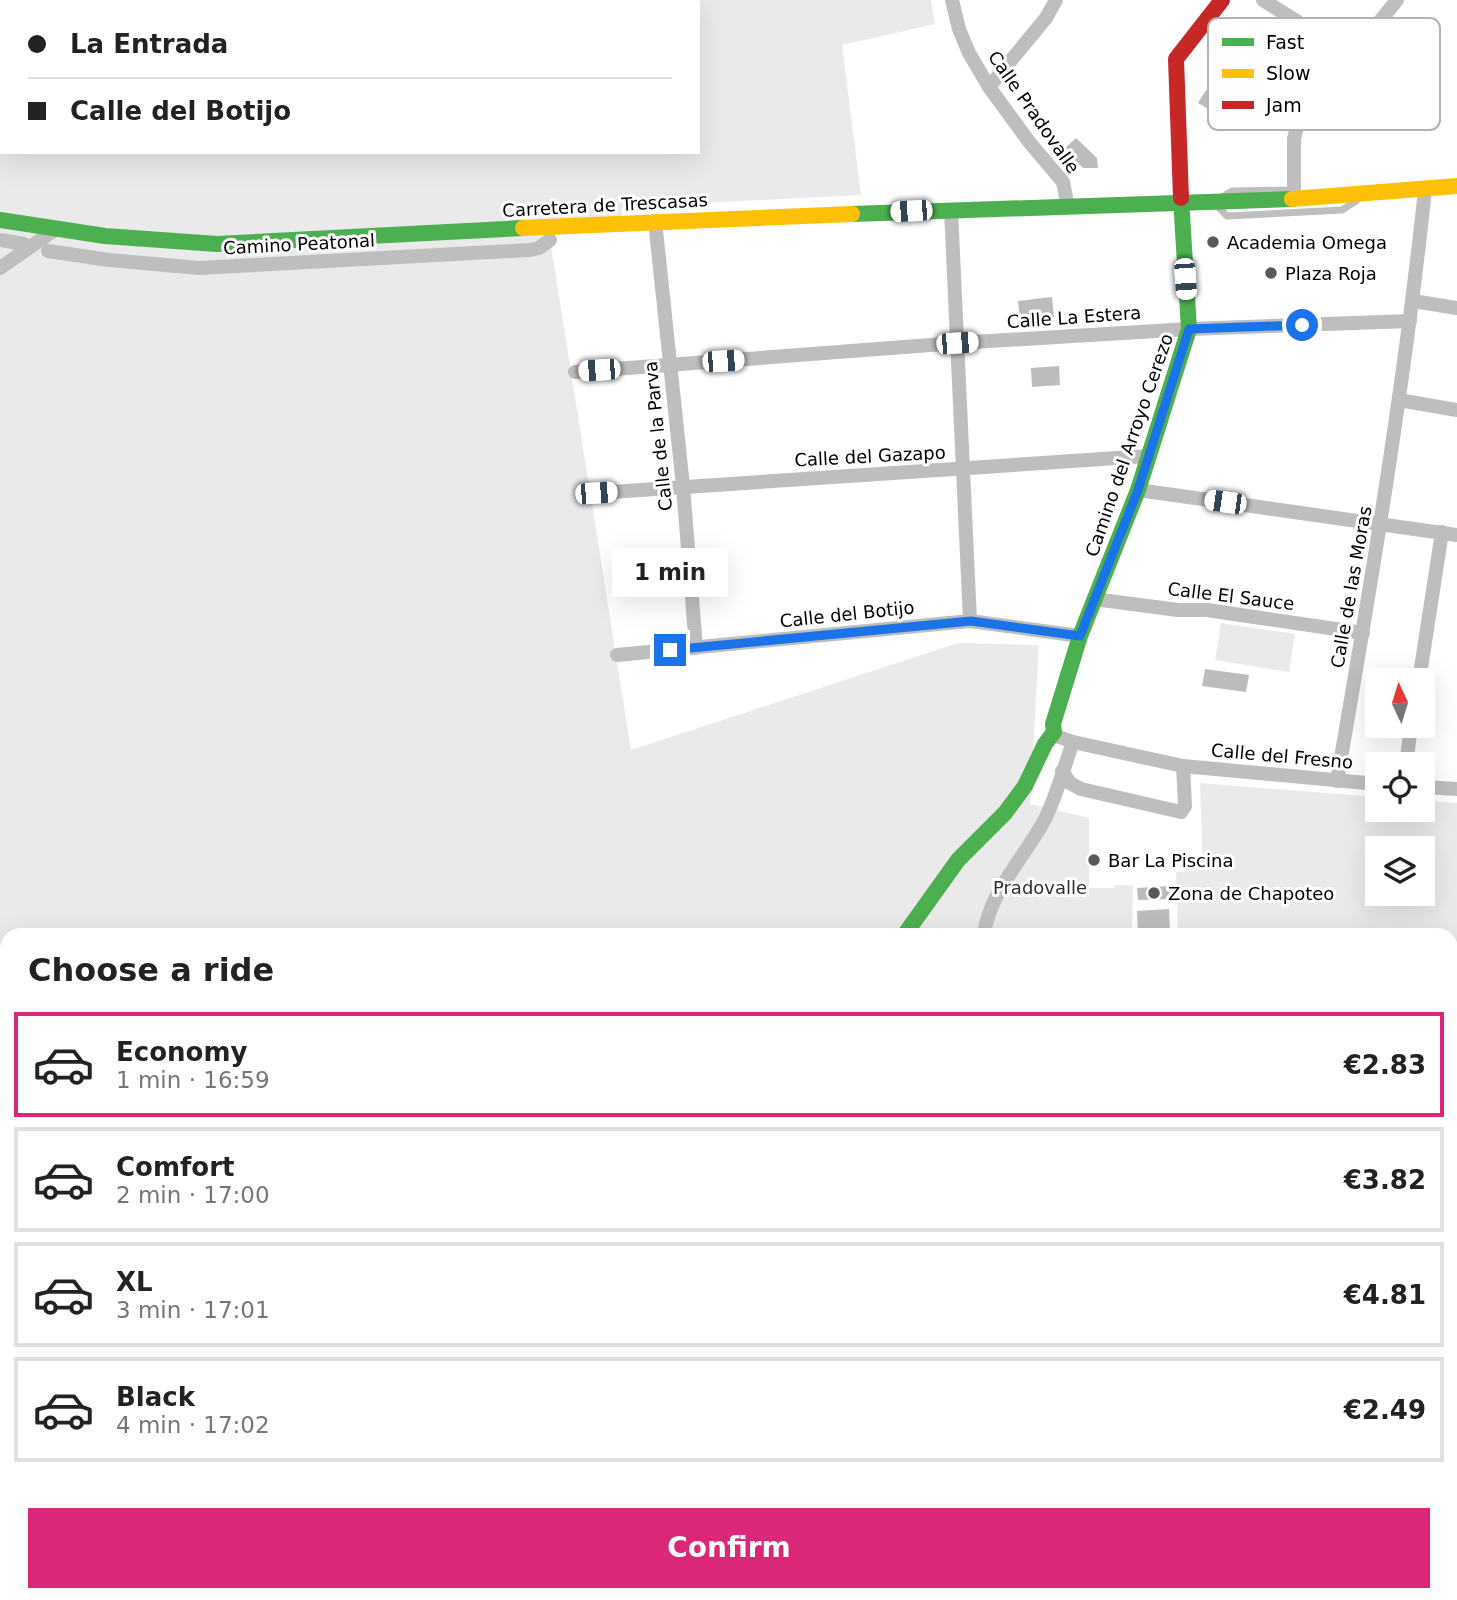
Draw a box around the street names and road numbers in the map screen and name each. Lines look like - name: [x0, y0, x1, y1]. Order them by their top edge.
- street label: Calle Pradovalle: [984, 47, 1084, 177]
- street label: Carretera de Trescasas: [502, 189, 708, 221]
- street label: Camino Peatonal: [223, 230, 375, 258]
- street label: Calle La Estera: [1006, 302, 1142, 332]
- street label: Camino del Arroyo Cerezo: [1081, 331, 1177, 559]
- street label: Calle de la Parva: [640, 360, 676, 512]
- street label: Calle del Gazapo: [794, 442, 946, 470]
- street label: Calle de las Moras: [1326, 504, 1376, 670]
- street label: Calle El Sauce: [1167, 578, 1295, 614]
- street label: Calle del Botijo: [779, 596, 915, 632]
- street label: Calle del Fresno: [1210, 739, 1354, 773]

